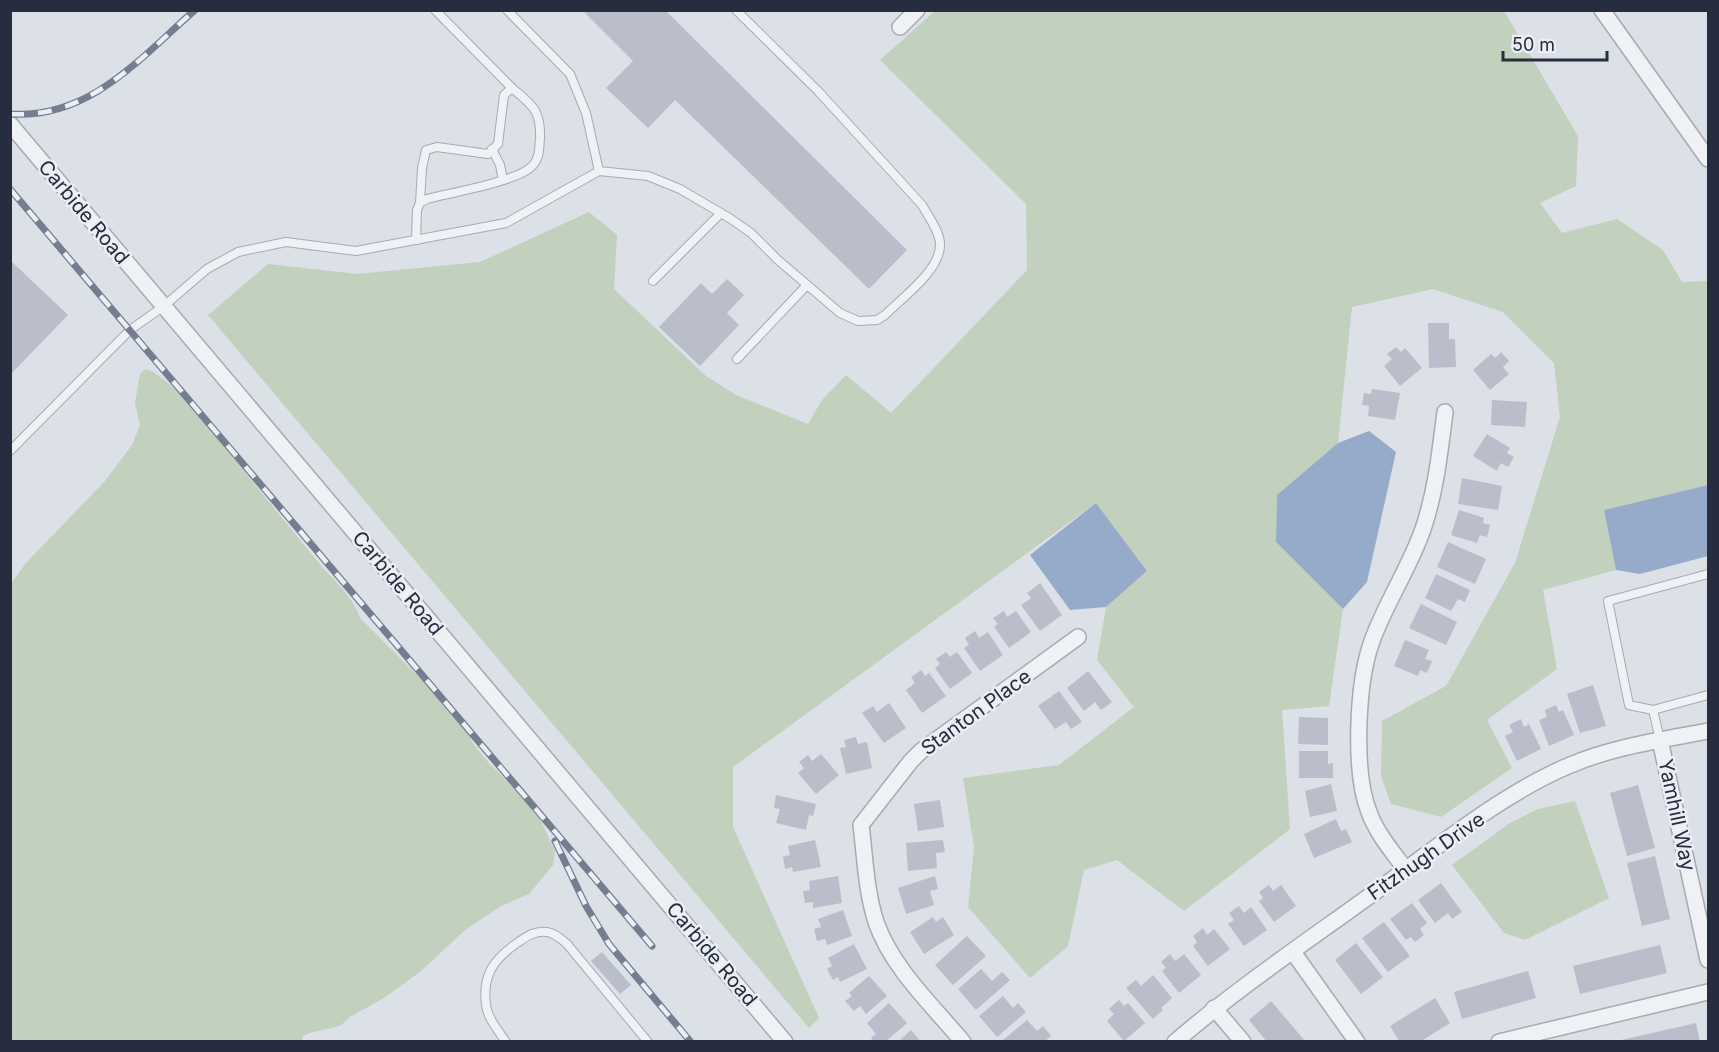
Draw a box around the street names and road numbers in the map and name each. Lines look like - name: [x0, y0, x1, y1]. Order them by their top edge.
- street label: Carbide Road: [33, 155, 135, 269]
- street label: Carbide Road: [347, 526, 449, 640]
- street label: Stanton Place: [916, 664, 1036, 760]
- street label: Yamhill Way: [1653, 757, 1701, 873]
- street label: Fitzhugh Drive: [1363, 807, 1489, 905]
- street label: Carbide Road: [661, 897, 763, 1011]

